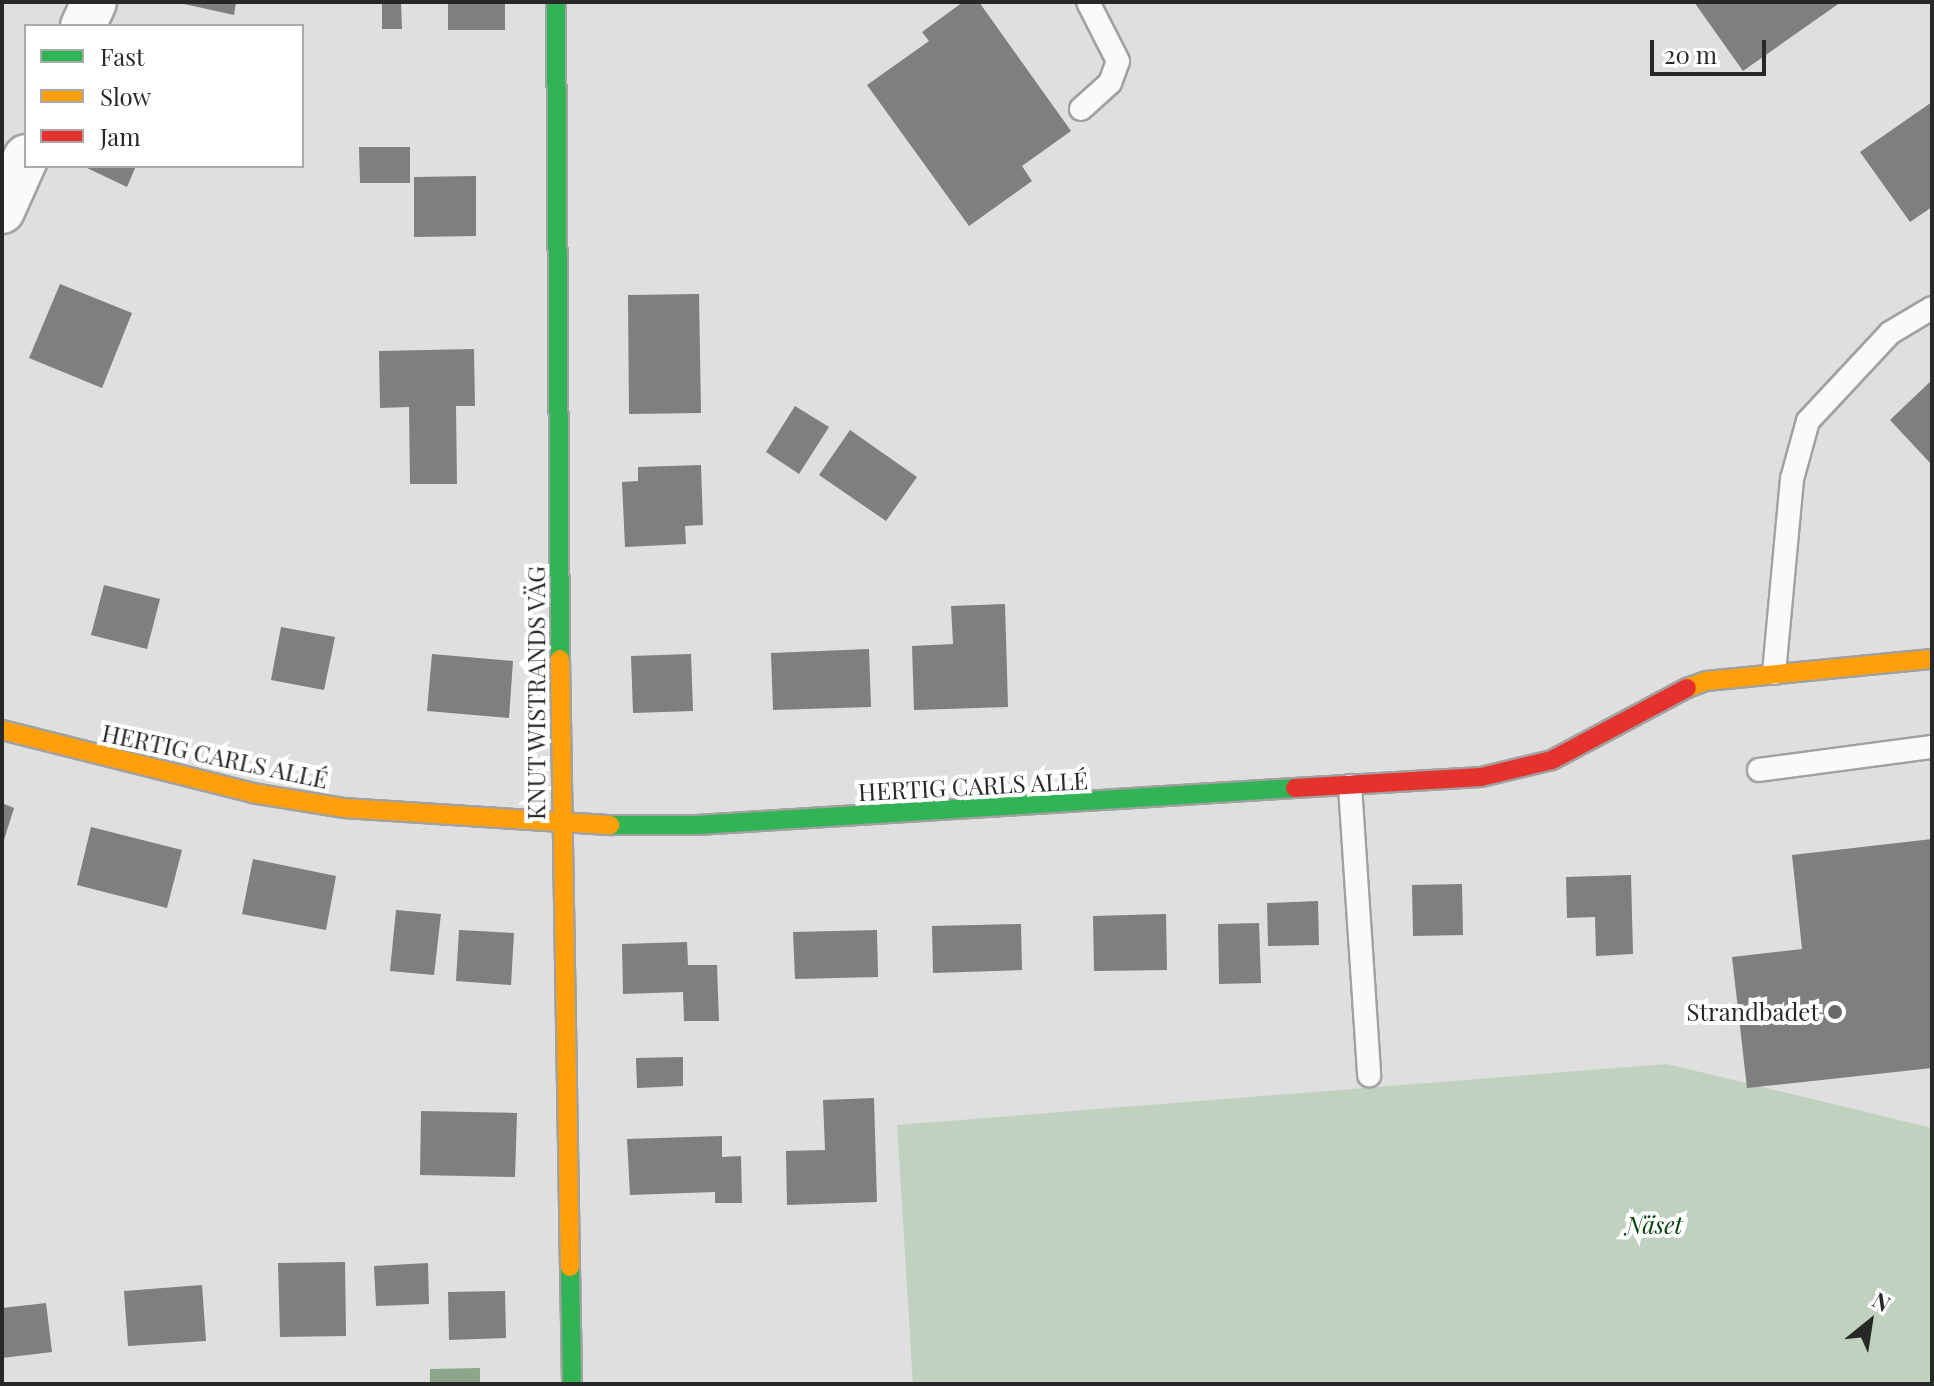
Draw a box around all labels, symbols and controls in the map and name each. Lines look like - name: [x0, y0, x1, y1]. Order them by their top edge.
- legend: [24, 24, 304, 168]
- scale bar: [1654, 24, 1770, 74]
- text: 20 m: [1664, 38, 1717, 70]
- text: Fast: [100, 40, 145, 72]
- text: Slow: [100, 80, 151, 112]
- text: Jam: [100, 120, 141, 152]
- street label: KNUT WISTRANDS VÄG: [522, 565, 550, 821]
- street label: HERTIG CARLS ALLÉ: [99, 718, 331, 794]
- street label: HERTIG CARLS ALLÉ: [857, 766, 1089, 806]
- place label: Strandbadet: [1687, 998, 1819, 1026]
- marker: Strandbadet: [1826, 1003, 1844, 1021]
- park label: Näset: [1625, 1211, 1683, 1239]
- north arrow: [1830, 1282, 1910, 1362]
- text: N: [1868, 1284, 1896, 1318]

